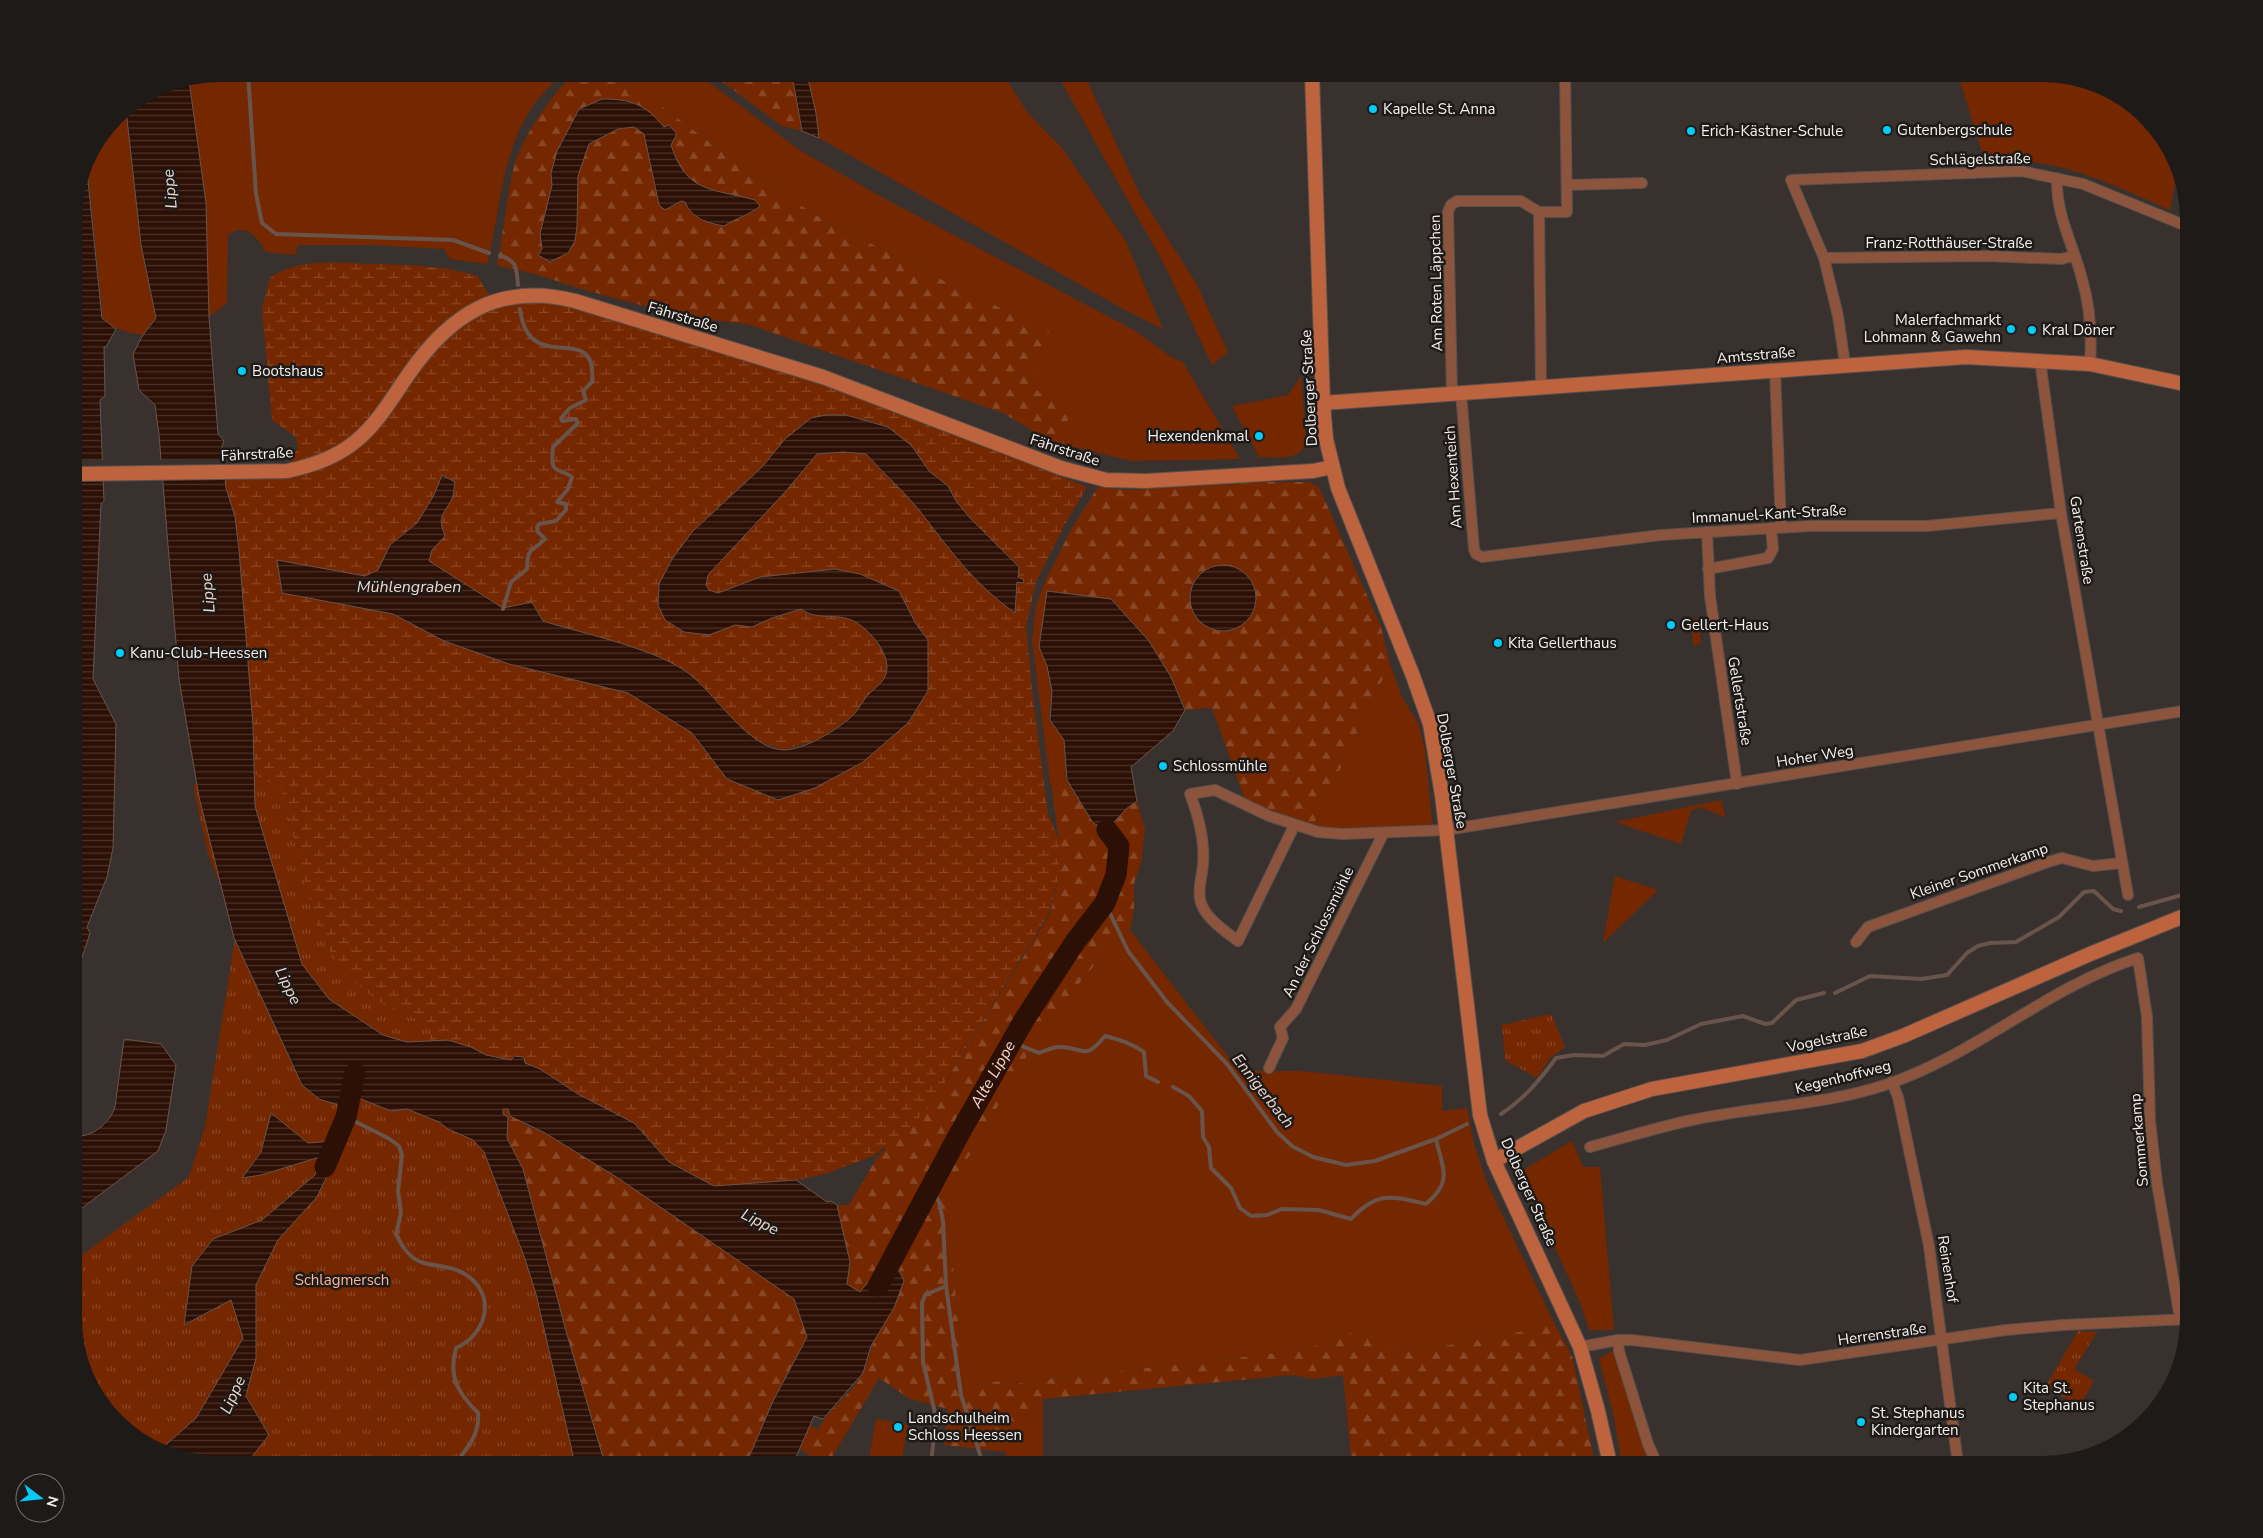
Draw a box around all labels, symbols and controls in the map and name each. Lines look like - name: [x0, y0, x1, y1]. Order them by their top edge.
- place label: Kapelle St. Anna: [1383, 99, 1496, 119]
- marker: Kapelle St. Anna: [1367, 103, 1379, 115]
- place label: Gutenbergschule: [1897, 120, 2012, 140]
- place label: Erich-Kästner-Schule: [1701, 121, 1843, 141]
- marker: Gutenbergschule: [1881, 124, 1893, 136]
- marker: Erich-Kästner-Schule: [1685, 125, 1697, 137]
- street label: Schlägelstraße: [1929, 148, 2031, 170]
- water label: Lippe: [157, 168, 183, 210]
- street label: Am Roten Läppchen: [1425, 214, 1447, 352]
- street label: Franz-Rotthäuser-Straße: [1865, 233, 2033, 253]
- street label: Fährstraße: [645, 297, 721, 337]
- place label: Malerfachmarkt Lohmann & Gawehn: [1864, 310, 2002, 347]
- place label: Kral Döner: [2042, 320, 2115, 340]
- marker: Malerfachmarkt Lohmann & Gawehn: [2005, 323, 2017, 335]
- marker: Kral Döner: [2026, 324, 2038, 336]
- street label: Dolberger Straße: [1296, 329, 1322, 447]
- street label: Amtsstraße: [1716, 342, 1796, 368]
- place label: Bootshaus: [252, 361, 323, 381]
- marker: Bootshaus: [236, 365, 248, 377]
- street label: Am Hexenteich: [1439, 425, 1467, 529]
- place label: Hexendenkmal: [1147, 426, 1250, 446]
- street label: Fährstraße: [1027, 429, 1103, 471]
- marker: Hexendenkmal: [1253, 430, 1265, 442]
- street label: Fährstraße: [220, 442, 294, 466]
- street label: Gartenstraße: [2065, 494, 2099, 586]
- street label: Immanuel-Kant-Straße: [1691, 500, 1847, 528]
- water label: Lippe: [195, 572, 221, 614]
- water label: Mühlengraben: [357, 576, 461, 598]
- place label: Gellert-Haus: [1681, 615, 1769, 635]
- marker: Gellert-Haus: [1665, 619, 1677, 631]
- place label: Kita Gellerthaus: [1508, 633, 1617, 653]
- marker: Kita Gellerthaus: [1492, 637, 1504, 649]
- place label: Kanu-Club-Heessen: [130, 643, 267, 663]
- marker: Kanu-Club-Heessen: [114, 647, 126, 659]
- street label: Gellertstraße: [1723, 655, 1757, 747]
- street label: Dolberger Straße: [1432, 712, 1472, 830]
- street label: Hoher Weg: [1775, 740, 1855, 772]
- place label: Schlossmühle: [1173, 756, 1267, 776]
- marker: Schlossmühle: [1157, 760, 1169, 772]
- street label: Kleiner Sommerkamp: [1907, 838, 2051, 904]
- street label: An der Schlossmühle: [1278, 863, 1358, 1001]
- water label: Lippe: [269, 963, 307, 1009]
- street label: Vogelstraße: [1784, 1021, 1869, 1057]
- water label: Alte Lippe: [965, 1036, 1021, 1113]
- water label: Ennigerbach: [1227, 1049, 1299, 1133]
- street label: Kegenhoffweg: [1793, 1055, 1893, 1099]
- street label: Sommerkamp: [2125, 1092, 2153, 1187]
- street label: Dolberger Straße: [1496, 1135, 1562, 1249]
- water label: Lippe: [737, 1203, 783, 1241]
- street label: Reinenhof: [1933, 1234, 1963, 1305]
- park label: Schlagmersch: [295, 1270, 389, 1290]
- street label: Herrenstraße: [1836, 1318, 1928, 1350]
- water label: Lippe: [215, 1372, 251, 1418]
- place label: Kita St. Stephanus: [2023, 1378, 2095, 1415]
- marker: Kita St. Stephanus: [2007, 1391, 2019, 1403]
- place label: St. Stephanus Kindergarten: [1871, 1403, 1965, 1440]
- place label: Landschulheim Schloss Heessen: [908, 1408, 1022, 1445]
- marker: St. Stephanus Kindergarten: [1855, 1416, 1867, 1428]
- marker: Landschulheim Schloss Heessen: [892, 1421, 904, 1433]
- north arrow: [15, 1473, 65, 1523]
- text: N: [41, 1494, 63, 1509]

